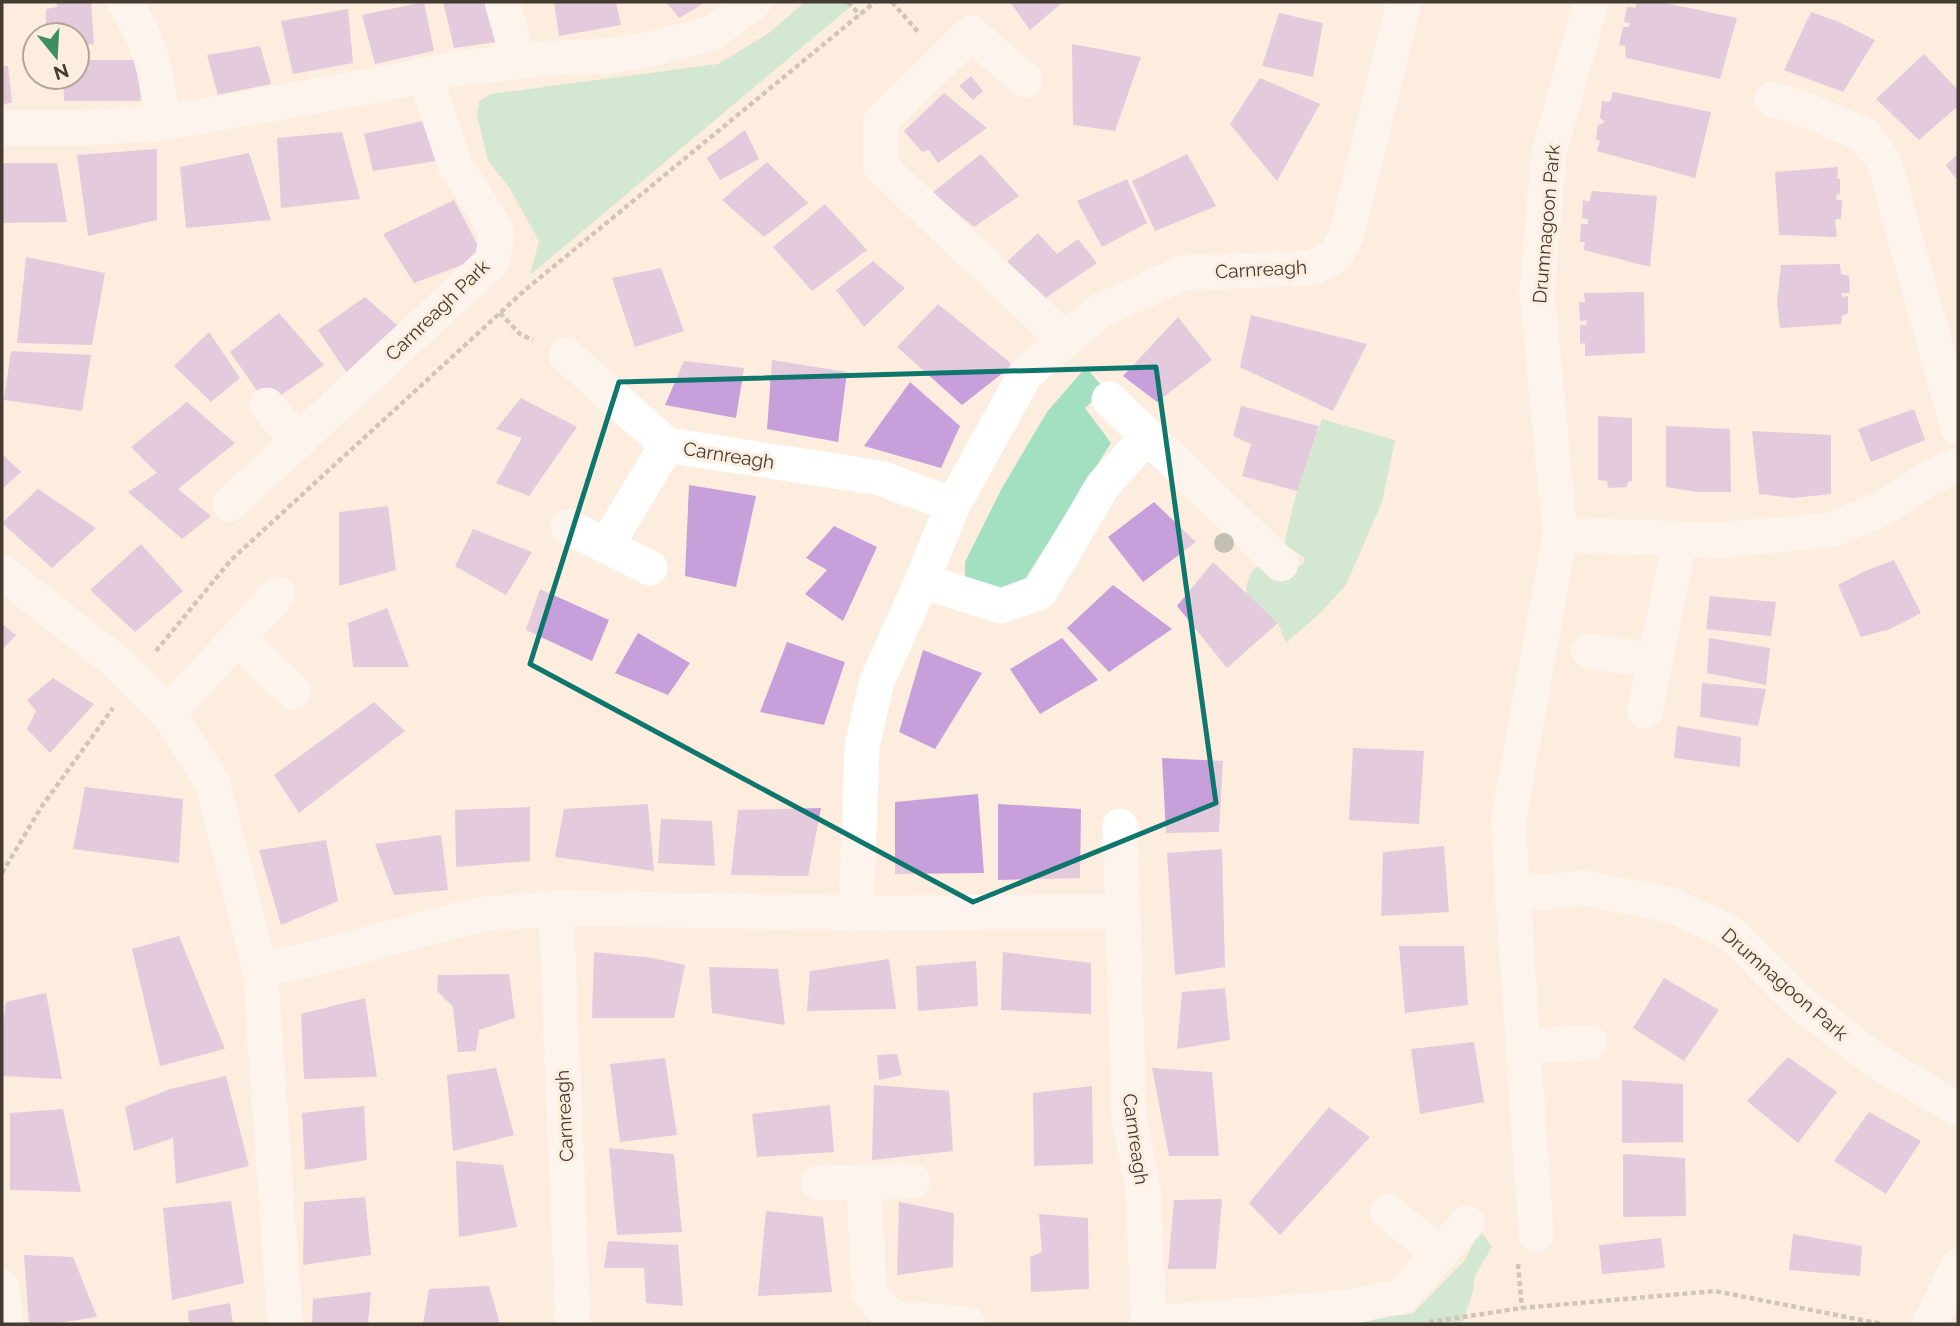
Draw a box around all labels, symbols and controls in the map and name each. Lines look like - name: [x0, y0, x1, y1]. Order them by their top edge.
- north arrow: [21, 21, 91, 91]
- text: N: [51, 59, 72, 85]
- street label: Drumnagoon Park: [1528, 144, 1564, 304]
- street label: Carnreagh Park: [381, 255, 493, 365]
- street label: Carnreagh: [1215, 256, 1307, 282]
- street label: Carnreagh: [682, 437, 776, 473]
- street label: Drumnagoon Park: [1718, 923, 1852, 1045]
- street label: Carnreagh: [551, 1070, 577, 1162]
- street label: Carnreagh: [1119, 1092, 1153, 1186]

